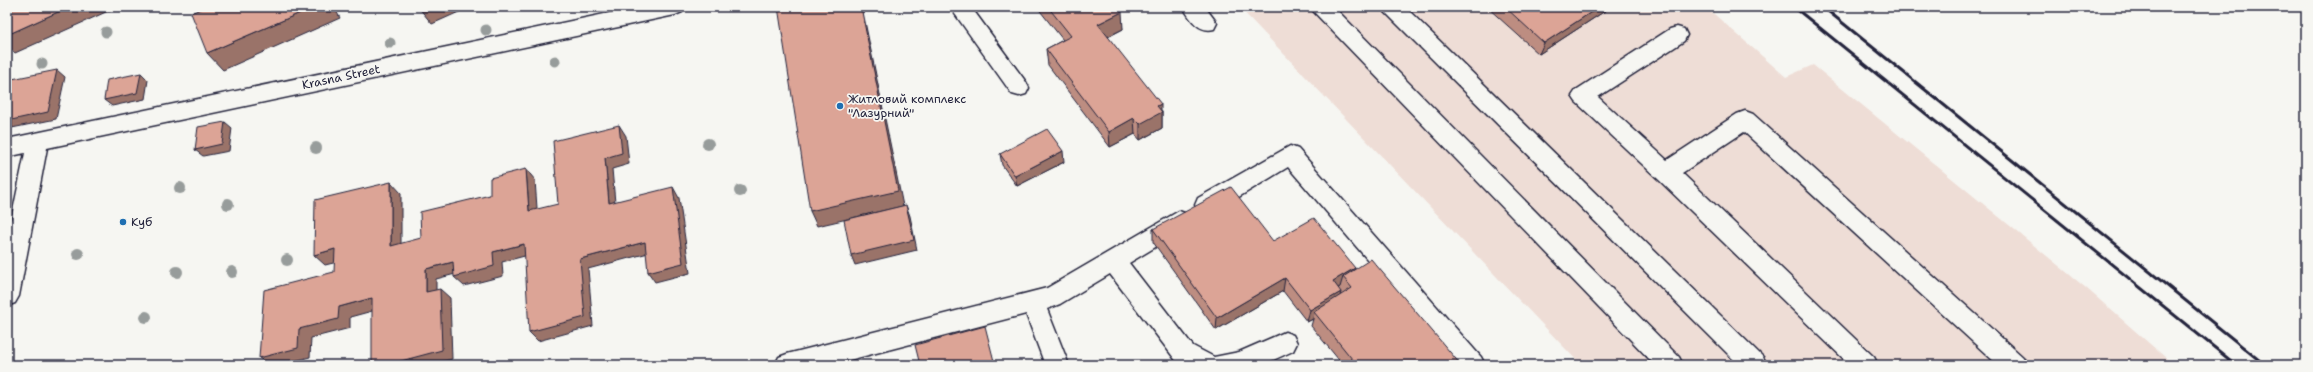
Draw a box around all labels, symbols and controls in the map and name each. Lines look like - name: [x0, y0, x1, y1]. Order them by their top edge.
- street label: Krasna Street: [300, 61, 382, 93]
- place label: Житловий комплекс "Лазурний": [848, 91, 966, 121]
- marker: Житловий комплекс "Лазурний": [835, 101, 845, 111]
- place label: Куб: [131, 214, 152, 230]
- marker: Куб: [118, 217, 128, 227]

